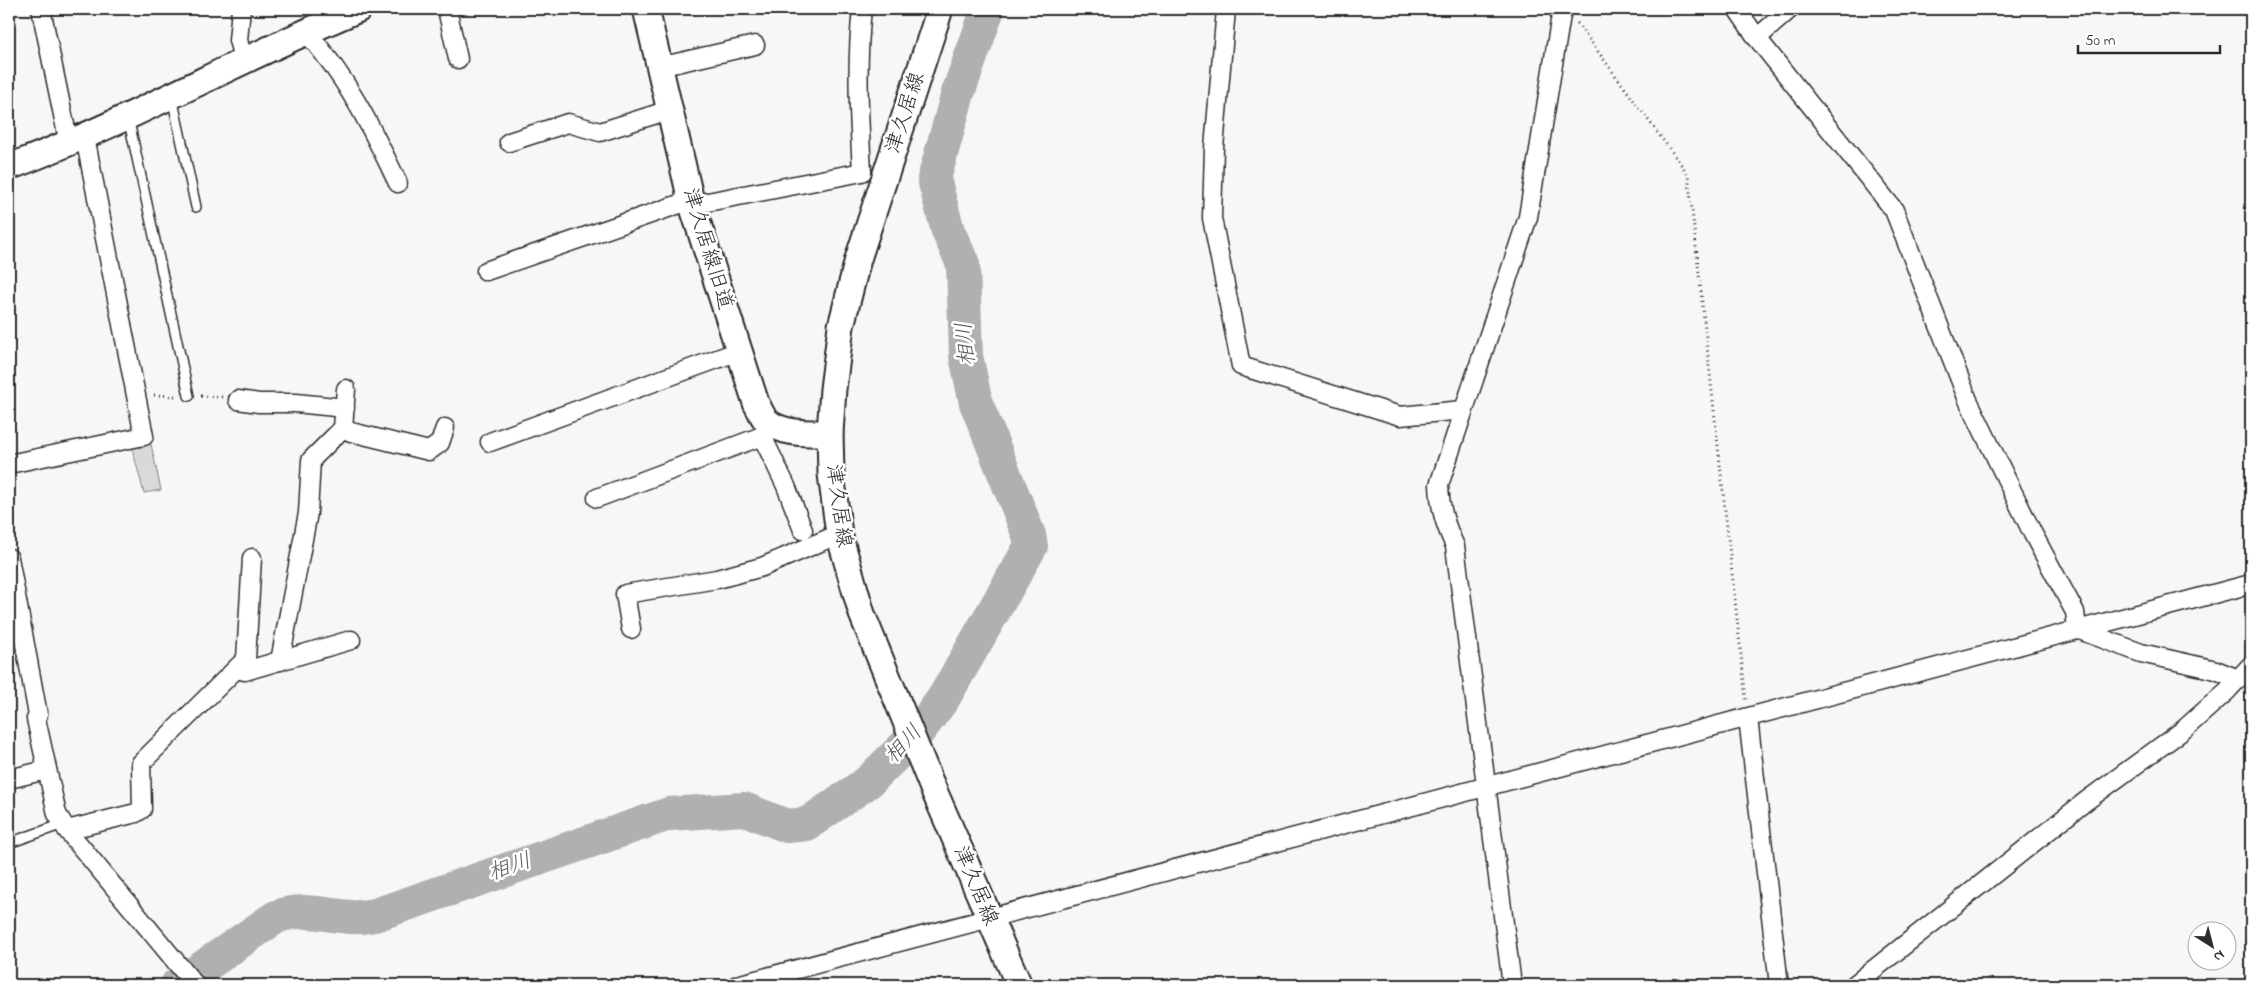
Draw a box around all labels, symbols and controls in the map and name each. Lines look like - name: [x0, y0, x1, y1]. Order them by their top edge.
- scale bar: [2078, 22, 2220, 54]
- text: 50 m: [2085, 30, 2116, 52]
- street label: 津久居線: [879, 68, 933, 158]
- street label: 津久居線旧道: [674, 184, 740, 314]
- water label: 相川: [949, 321, 985, 367]
- street label: 津久居線: [817, 462, 859, 550]
- water label: 相川: [877, 718, 931, 772]
- street label: 津久居線: [945, 841, 1005, 931]
- water label: 相川: [484, 846, 536, 890]
- north arrow: [2188, 922, 2238, 972]
- text: N: [2209, 944, 2229, 967]

